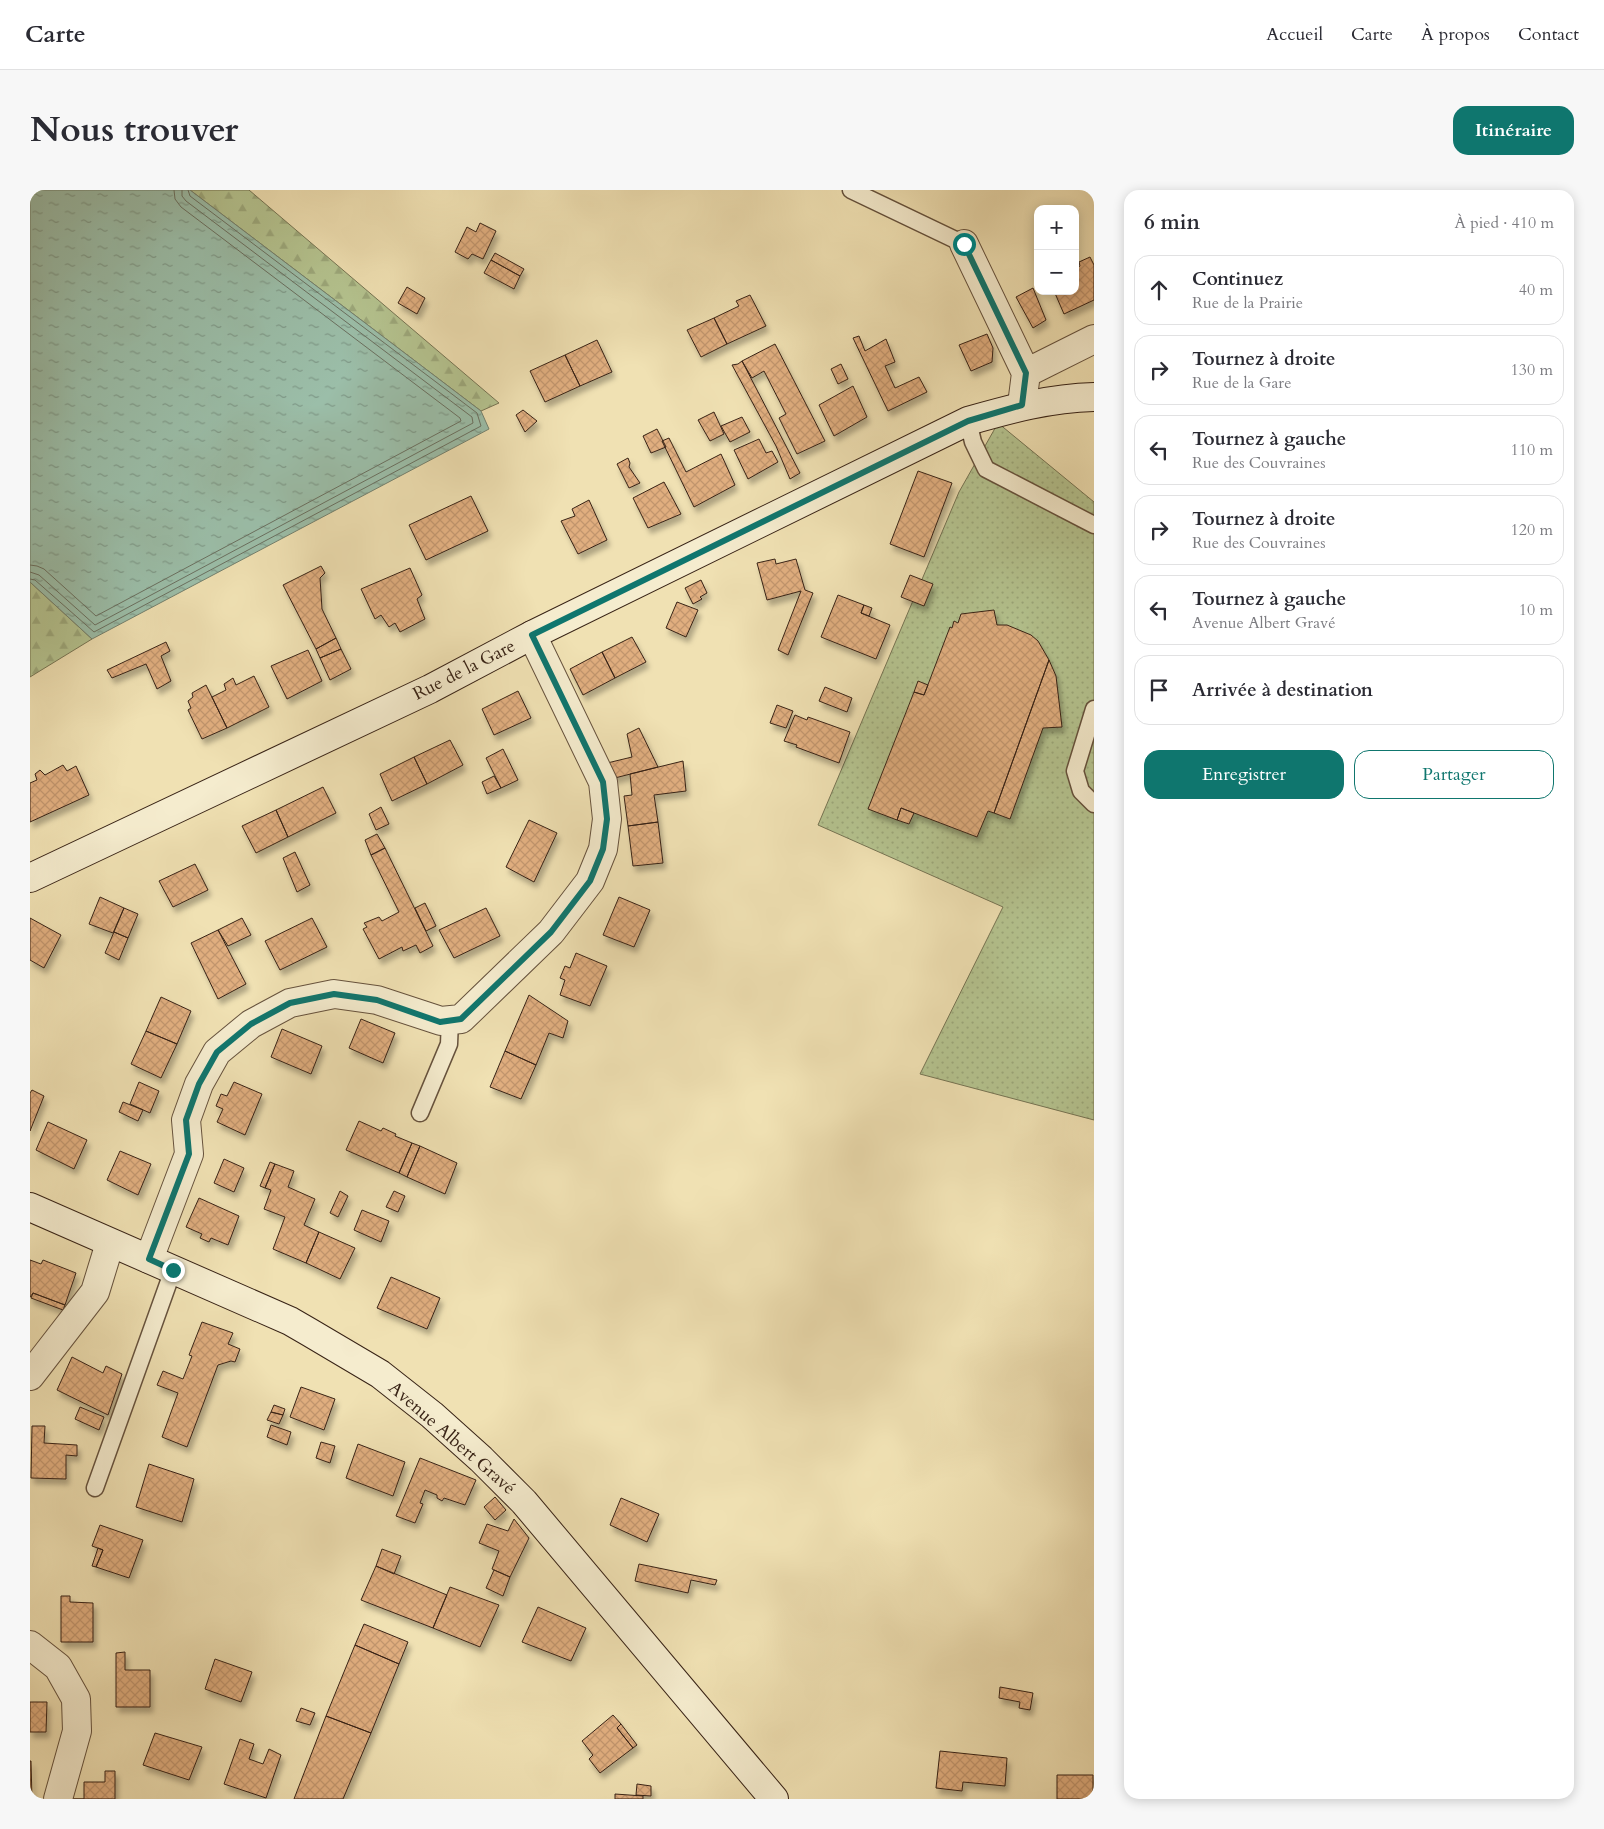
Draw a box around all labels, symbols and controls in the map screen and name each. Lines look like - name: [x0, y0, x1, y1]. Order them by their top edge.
- text: Carte: [25, 18, 86, 51]
- text: Accueil: [1266, 22, 1323, 47]
- text: Carte: [1351, 22, 1393, 47]
- text: À propos: [1421, 22, 1490, 47]
- text: Contact: [1518, 22, 1579, 47]
- text: Nous trouver: [30, 106, 238, 154]
- button: Itinéraire: [1453, 106, 1574, 155]
- map controls: [1034, 205, 1079, 295]
- button: +: [1034, 205, 1079, 250]
- text: 6 min: [1144, 208, 1200, 237]
- text: À pied · 410 m: [1454, 212, 1554, 234]
- route start: [953, 233, 976, 256]
- button: −: [1034, 250, 1079, 295]
- text: Continuez: [1192, 266, 1283, 292]
- icon: ahead: [1145, 276, 1173, 304]
- text: 40 m: [1519, 279, 1553, 301]
- text: Rue de la Prairie: [1192, 292, 1303, 314]
- text: Tournez à droite: [1192, 346, 1335, 372]
- icon: right: [1145, 356, 1173, 384]
- text: 130 m: [1511, 359, 1553, 381]
- text: Rue de la Gare: [1192, 372, 1291, 394]
- text: Tournez à gauche: [1192, 426, 1346, 452]
- icon: left: [1145, 436, 1173, 464]
- text: 110 m: [1511, 439, 1553, 461]
- text: Rue des Couvraines: [1192, 452, 1326, 474]
- text: Tournez à droite: [1192, 506, 1335, 532]
- icon: right: [1145, 516, 1173, 544]
- text: 120 m: [1511, 519, 1553, 541]
- text: Rue des Couvraines: [1192, 532, 1326, 554]
- text: Tournez à gauche: [1192, 586, 1346, 612]
- icon: left: [1145, 596, 1173, 624]
- text: 10 m: [1519, 599, 1553, 621]
- text: Avenue Albert Gravé: [1192, 612, 1335, 634]
- street label: Rue de la Gare: [408, 633, 520, 707]
- icon: arrive: [1145, 676, 1173, 704]
- text: Arrivée à destination: [1192, 677, 1373, 703]
- button: Enregistrer: [1144, 750, 1344, 799]
- button: Partager: [1354, 750, 1554, 799]
- route end: [162, 1259, 185, 1282]
- street label: Avenue Albert Gravé: [383, 1376, 521, 1500]

